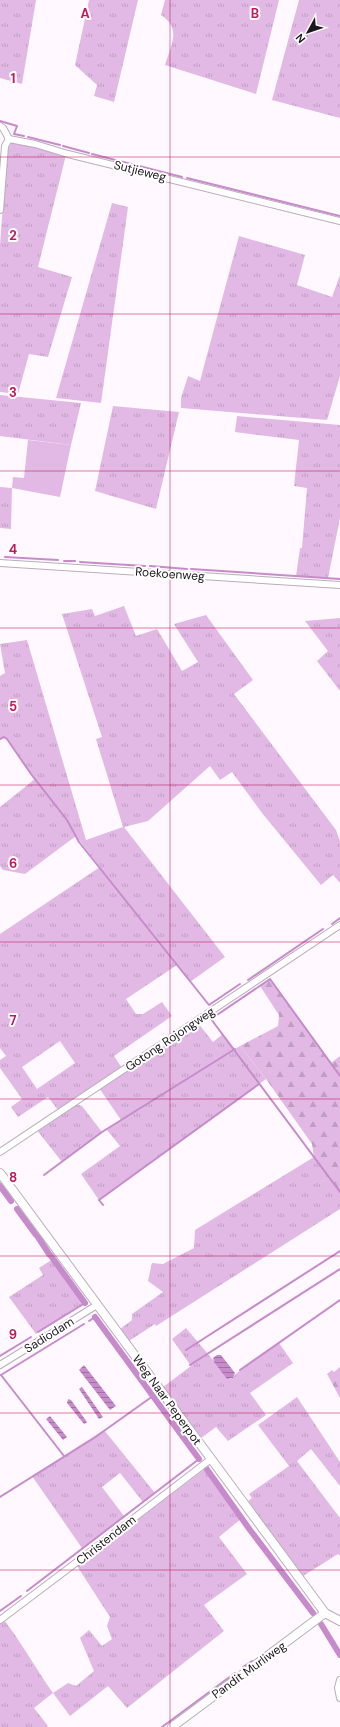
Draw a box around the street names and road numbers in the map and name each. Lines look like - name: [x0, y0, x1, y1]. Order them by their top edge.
- street label: Sutjieweg: [112, 157, 168, 185]
- street label: Roekoenweg: [135, 564, 206, 584]
- street label: Gotong Rojongweg: [122, 1003, 218, 1075]
- street label: Sadiodam: [21, 1313, 77, 1357]
- street label: Weg Naar Peperpot: [129, 1352, 205, 1449]
- street label: Christendam: [73, 1512, 139, 1568]
- street label: Pandit Murliweg: [209, 1638, 289, 1702]

